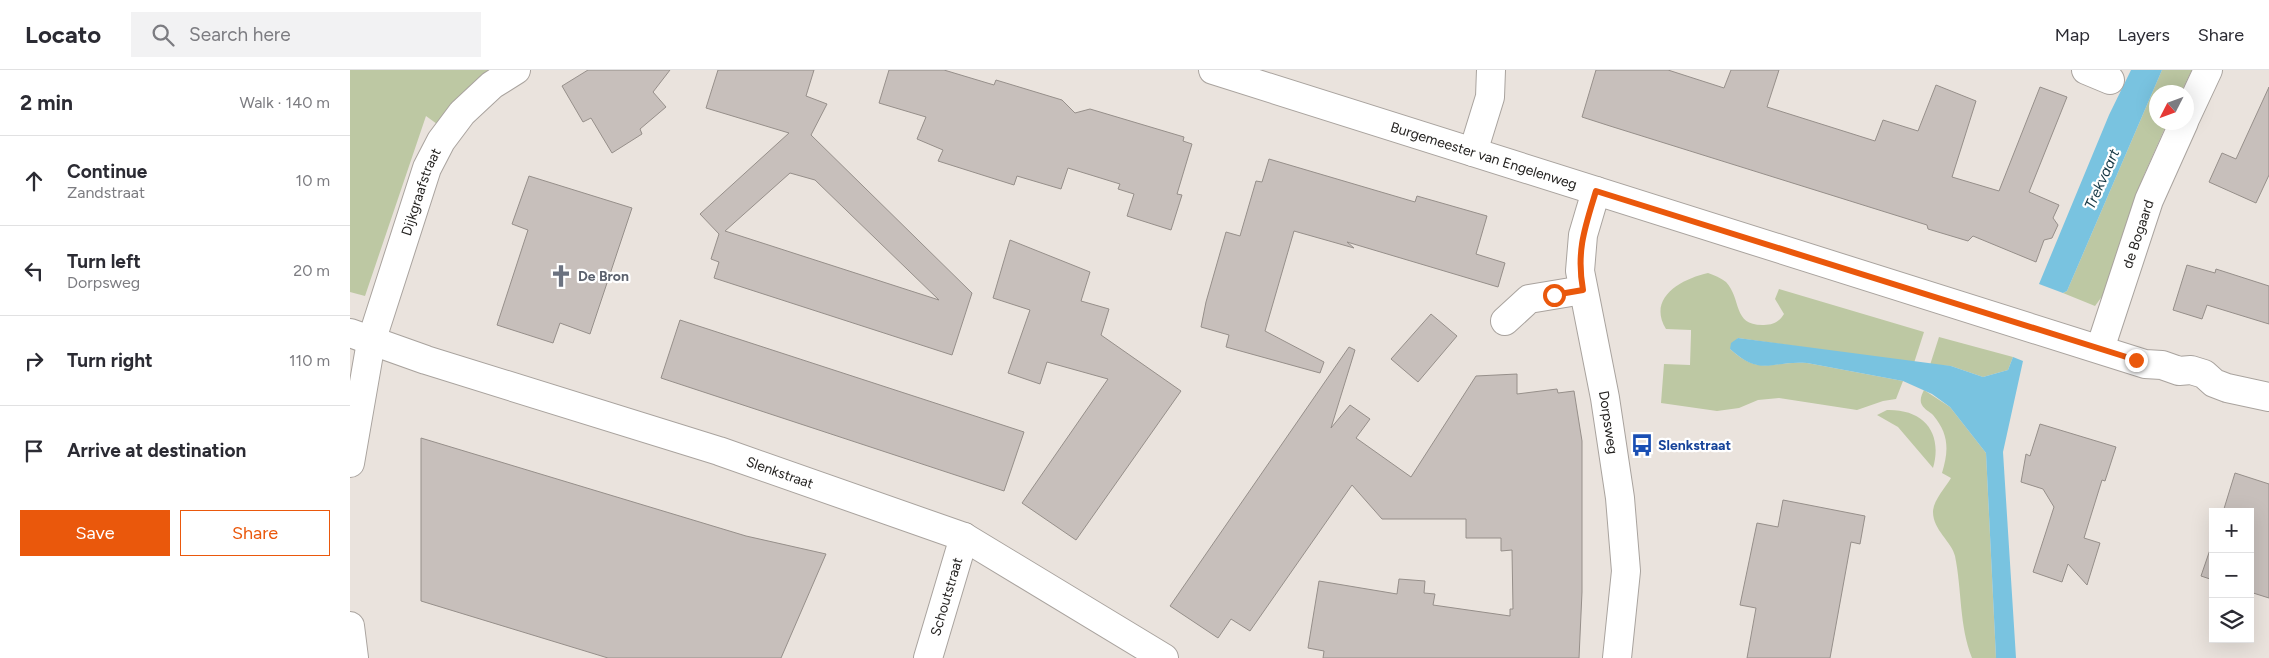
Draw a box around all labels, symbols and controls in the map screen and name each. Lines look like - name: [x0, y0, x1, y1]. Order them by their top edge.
- search box: [131, 12, 481, 57]
- text: Locato: [25, 20, 101, 49]
- icon: search: [149, 21, 177, 49]
- text: Search here: [189, 23, 291, 46]
- text: Map: [2055, 24, 2090, 46]
- text: Layers: [2118, 24, 2170, 46]
- text: Share: [2198, 24, 2244, 46]
- north arrow: [2149, 85, 2194, 130]
- text: 2 min: [20, 90, 73, 115]
- text: Walk · 140 m: [240, 93, 330, 112]
- street label: Burgemeester van Engelenweg: [1388, 119, 1579, 193]
- street label: Dijkgraafstraat: [398, 145, 445, 238]
- water label: Trekvaart: [2081, 146, 2123, 212]
- text: Continue: [67, 160, 147, 183]
- icon: ahead: [20, 167, 48, 195]
- text: 10 m: [296, 171, 330, 190]
- text: Zandstraat: [67, 183, 145, 202]
- street label: de Bogaard: [2119, 198, 2158, 271]
- text: Turn left: [67, 250, 141, 273]
- icon: left: [20, 257, 48, 285]
- text: 20 m: [293, 261, 330, 280]
- church icon: De Bron: [548, 263, 574, 289]
- place label: De Bron: [578, 268, 629, 285]
- text: Dorpsweg: [67, 273, 140, 292]
- route start: [1543, 284, 1566, 307]
- icon: right: [20, 347, 48, 375]
- text: Turn right: [67, 349, 153, 372]
- route end: [2125, 349, 2148, 372]
- text: 110 m: [289, 351, 330, 370]
- street label: Dorpsweg: [1595, 389, 1621, 455]
- bus stop icon: Slenkstraat: [1629, 432, 1655, 458]
- icon: arrive: [20, 437, 48, 465]
- place label: Slenkstraat: [1658, 437, 1732, 454]
- text: Arrive at destination: [67, 439, 246, 462]
- street label: Slenkstraat: [744, 453, 816, 492]
- map controls: [2209, 508, 2254, 643]
- button: +: [2209, 508, 2254, 553]
- button: Save: [20, 510, 170, 556]
- button: Share: [180, 510, 330, 556]
- button: −: [2209, 553, 2254, 598]
- street label: Schoutstraat: [927, 555, 966, 638]
- button: layers: [2209, 598, 2254, 643]

